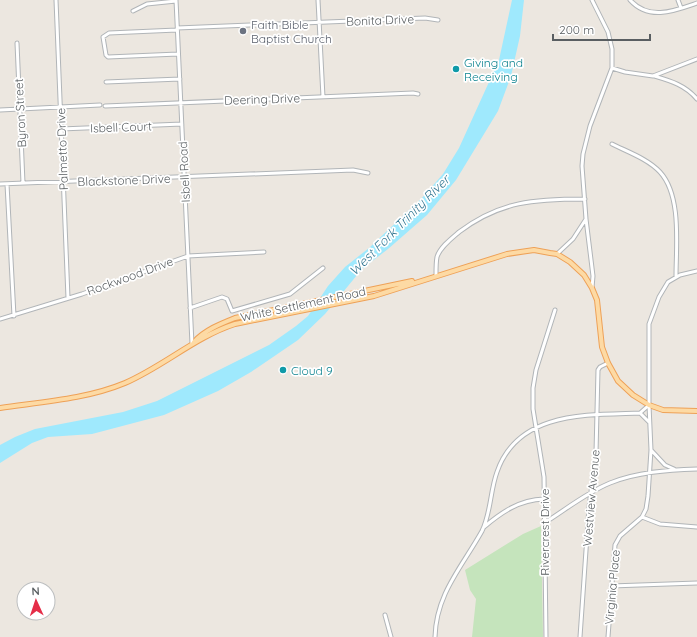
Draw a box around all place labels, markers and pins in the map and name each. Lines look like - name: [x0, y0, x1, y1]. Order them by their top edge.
- place label: Faith Bible Baptist Church: [251, 17, 332, 46]
- marker: Faith Bible Baptist Church: [238, 26, 248, 36]
- place label: Giving and Receiving: [464, 55, 523, 84]
- marker: Giving and Receiving: [451, 64, 461, 74]
- place label: Cloud 9: [291, 363, 333, 378]
- marker: Cloud 9: [278, 365, 288, 375]

